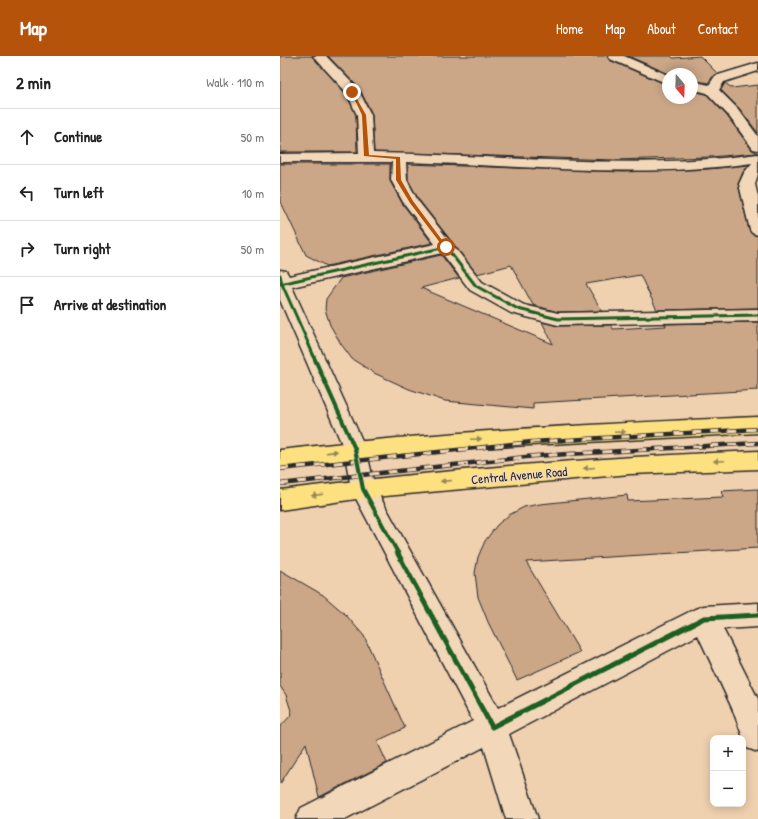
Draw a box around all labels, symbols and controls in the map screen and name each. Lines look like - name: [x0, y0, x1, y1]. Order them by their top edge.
- text: Map: [20, 15, 47, 41]
- text: Home: [556, 19, 583, 38]
- text: Map: [605, 19, 625, 38]
- text: About: [647, 19, 676, 38]
- text: Contact: [698, 19, 738, 38]
- north arrow: [662, 68, 698, 104]
- text: 2 min: [16, 71, 51, 94]
- text: Walk · 110 m: [206, 73, 264, 91]
- route end: [343, 83, 361, 101]
- icon: ahead: [16, 126, 38, 148]
- text: Continue: [54, 126, 102, 147]
- text: 50 m: [241, 128, 264, 146]
- icon: left: [16, 182, 38, 204]
- text: Turn left: [54, 182, 104, 203]
- text: 10 m: [242, 184, 264, 202]
- icon: right: [16, 238, 38, 260]
- text: Turn right: [54, 238, 110, 259]
- route start: [437, 238, 455, 256]
- text: 50 m: [241, 240, 264, 258]
- icon: arrive: [16, 294, 38, 316]
- text: Arrive at destination: [54, 294, 166, 315]
- one-way arrow: [614, 429, 627, 435]
- one-way arrow: [470, 436, 482, 443]
- one-way arrow: [326, 449, 339, 455]
- one-way arrow: [712, 458, 725, 464]
- street label: Central Avenue Road: [470, 462, 568, 488]
- one-way arrow: [583, 465, 595, 472]
- one-way arrow: [440, 478, 452, 485]
- one-way arrow: [311, 492, 323, 499]
- map controls: [710, 735, 746, 807]
- button: +: [710, 735, 746, 771]
- button: −: [710, 771, 746, 807]

